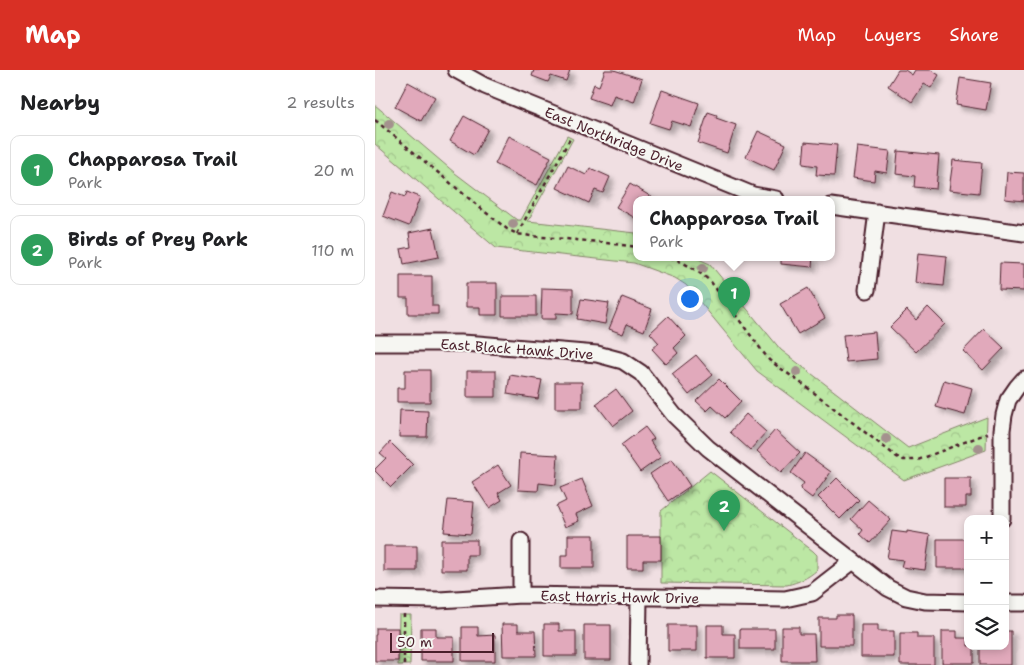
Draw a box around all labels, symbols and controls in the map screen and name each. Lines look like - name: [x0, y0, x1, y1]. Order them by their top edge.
- text: Map: [25, 19, 81, 51]
- text: Map: [798, 23, 836, 47]
- text: Layers: [864, 23, 921, 47]
- text: Share: [949, 23, 999, 47]
- text: Nearby: [20, 89, 100, 117]
- text: 2 results: [286, 92, 355, 113]
- street label: East Northridge Drive: [542, 103, 686, 175]
- text: Chapparosa Trail: [68, 147, 238, 172]
- text: 1: [33, 160, 41, 181]
- text: 20 m: [313, 160, 354, 181]
- text: Park: [68, 172, 102, 193]
- popup: [633, 196, 835, 261]
- text: Chapparosa Trail: [649, 206, 819, 231]
- text: Birds of Prey Park: [68, 227, 248, 252]
- text: Park: [649, 231, 684, 252]
- text: 2: [31, 240, 43, 261]
- text: 110 m: [311, 240, 354, 261]
- text: Park: [68, 252, 102, 273]
- pin: 1: [718, 277, 750, 318]
- your location: [677, 286, 703, 312]
- street label: East Black Hawk Drive: [440, 335, 594, 363]
- pin: 2: [708, 490, 740, 531]
- map controls: [964, 515, 1009, 650]
- button: +: [964, 515, 1009, 560]
- button: −: [964, 560, 1009, 605]
- street label: East Harris Hawk Drive: [541, 587, 700, 607]
- button: layers: [964, 605, 1009, 650]
- scale bar: [390, 630, 494, 653]
- text: 50 m: [397, 633, 432, 651]

